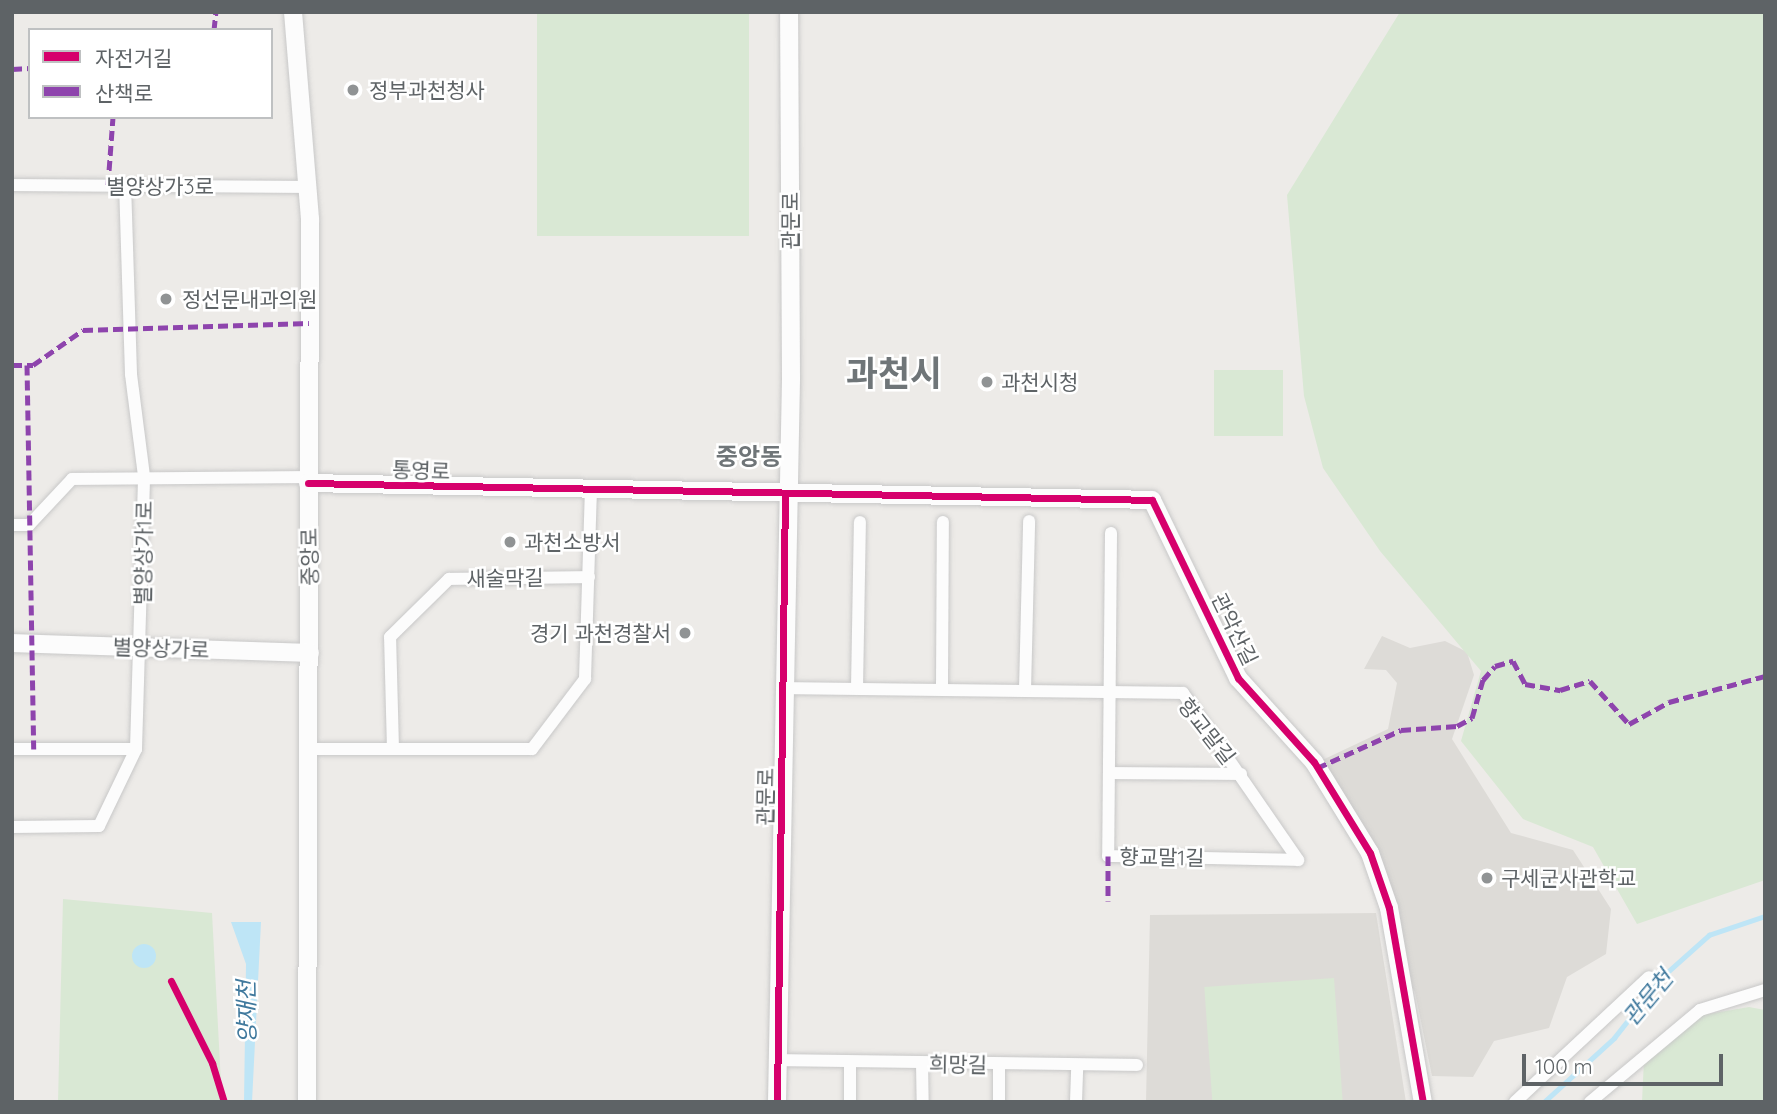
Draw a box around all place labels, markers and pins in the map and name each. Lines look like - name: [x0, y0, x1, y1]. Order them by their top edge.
- place label: 정부과천청사: [369, 77, 485, 103]
- marker: 정부과천청사: [343, 80, 363, 100]
- place label: 정선문내과의원: [182, 286, 317, 312]
- marker: 정선문내과의원: [156, 289, 176, 309]
- place label: 과천시청: [1001, 369, 1078, 395]
- marker: 과천시청: [979, 374, 995, 390]
- place label: 과천소방서: [524, 529, 621, 555]
- marker: 과천소방서: [502, 534, 518, 550]
- place label: 경기 과천경찰서: [530, 620, 671, 646]
- marker: 경기 과천경찰서: [677, 625, 693, 641]
- place label: 구세군사관학교: [1501, 865, 1636, 891]
- marker: 구세군사관학교: [1479, 870, 1495, 886]

